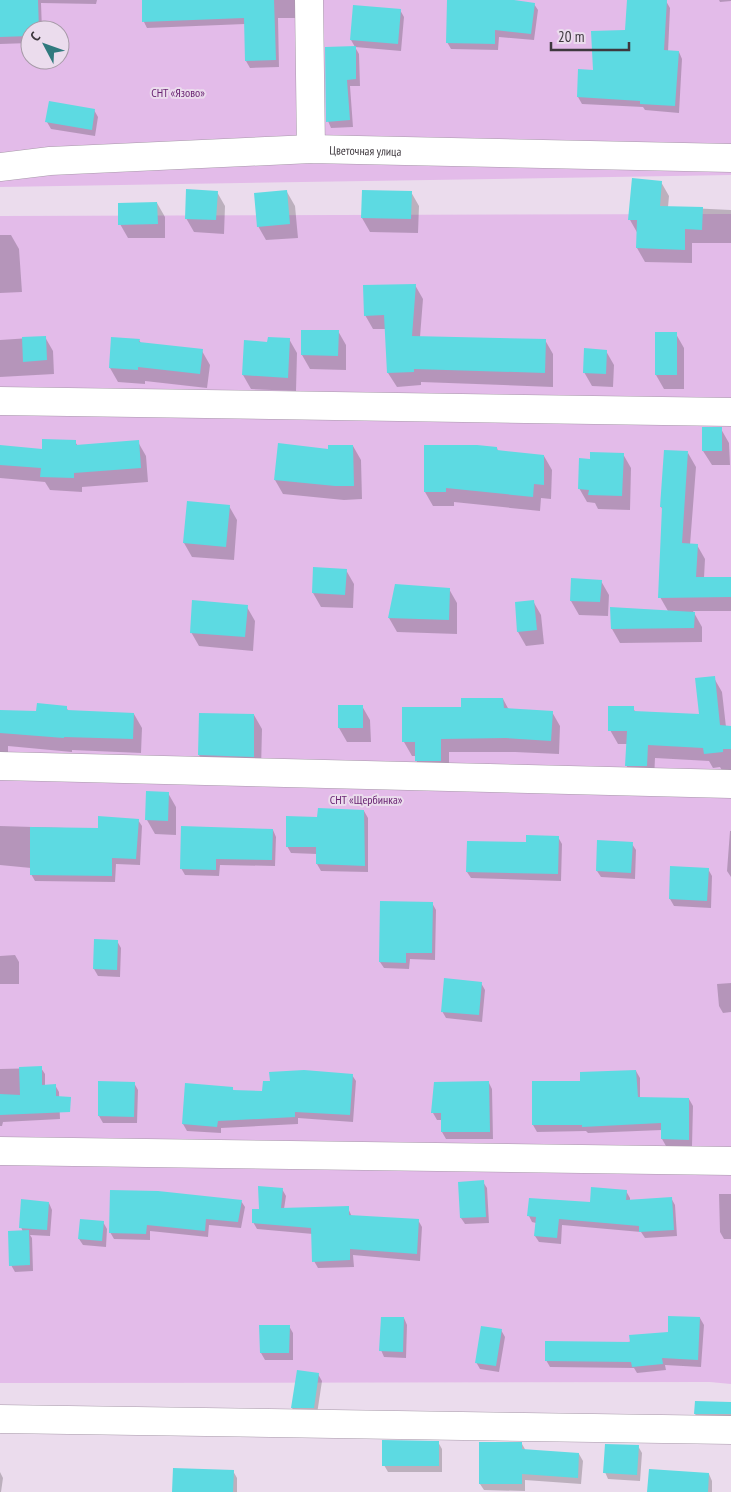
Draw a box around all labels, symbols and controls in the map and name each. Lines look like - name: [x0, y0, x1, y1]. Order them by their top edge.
- north arrow: [20, 20, 70, 70]
- scale bar: [551, 20, 628, 52]
- text: 20 m: [558, 27, 584, 46]
- text: С: [26, 28, 44, 45]
- park label: СНТ «Язово»: [151, 85, 205, 100]
- street label: Цветочная улица: [329, 142, 402, 158]
- park label: СНТ «Щербинка»: [330, 792, 403, 807]

